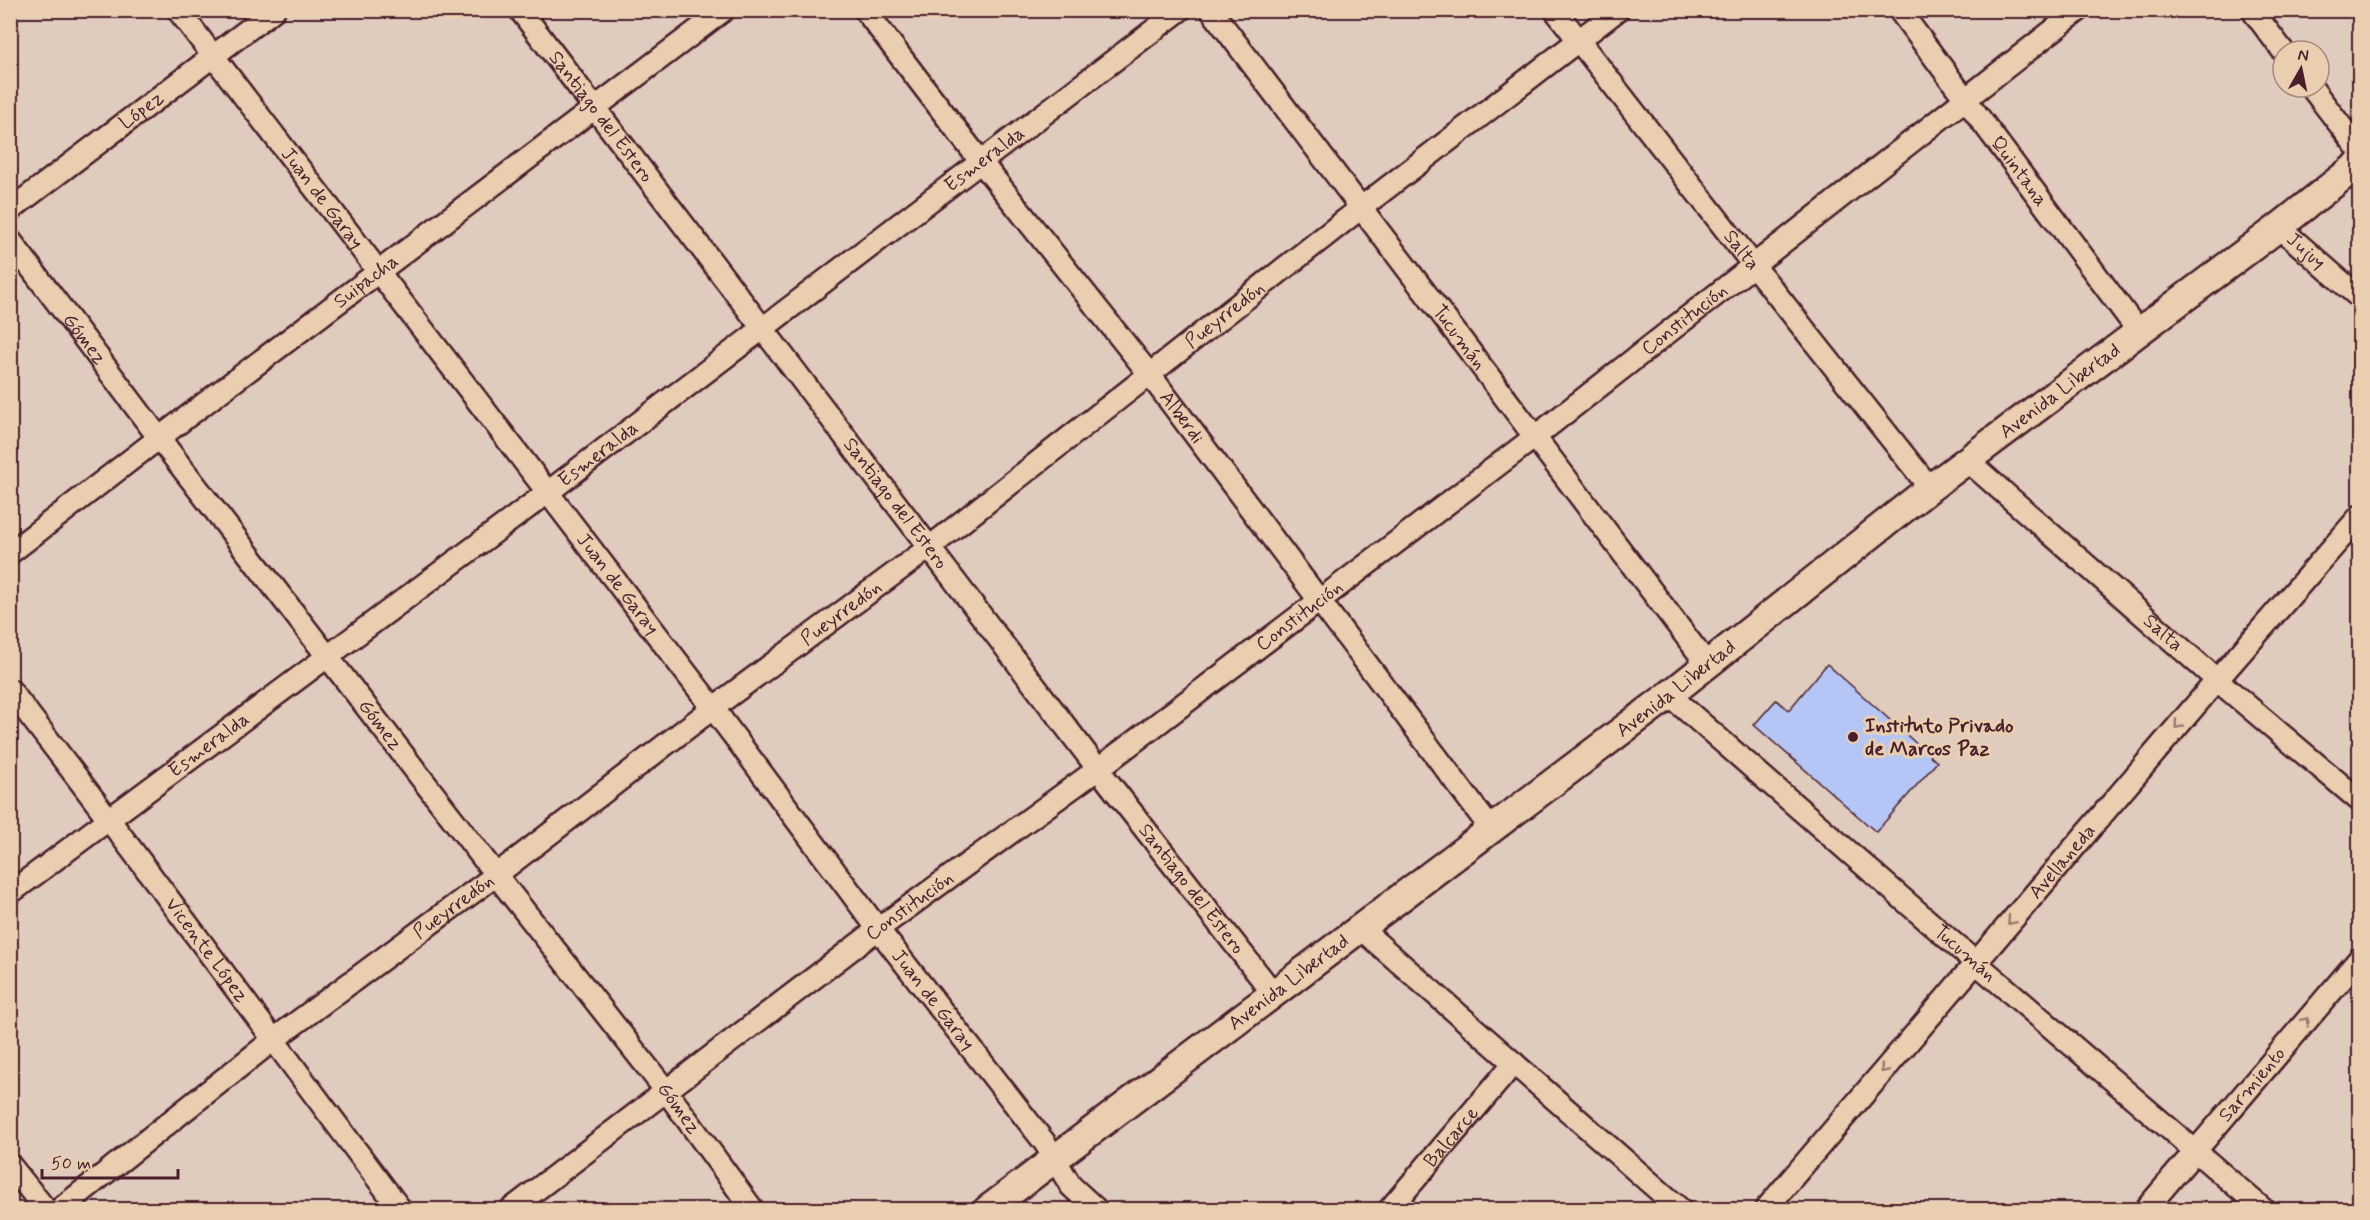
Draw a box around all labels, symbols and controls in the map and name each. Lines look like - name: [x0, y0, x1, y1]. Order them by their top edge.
- north arrow: [2271, 39, 2331, 99]
- text: N: [2296, 44, 2310, 67]
- street label: Santiago del Estero: [542, 45, 660, 188]
- street label: López: [114, 85, 170, 136]
- street label: Esmeralda: [939, 120, 1030, 199]
- street label: Quintana: [1984, 130, 2054, 212]
- street label: Juan de Garay: [274, 142, 370, 255]
- street label: Salta: [1717, 224, 1766, 276]
- street label: Jujuy: [2281, 226, 2332, 275]
- street label: Suipacha: [328, 248, 404, 315]
- street label: Pueyrredón: [1179, 275, 1271, 355]
- street label: Constitución: [1636, 277, 1733, 362]
- street label: Tucumán: [1426, 299, 1493, 376]
- street label: Gómez: [56, 308, 113, 371]
- street label: Avenida Libertad: [1994, 337, 2126, 445]
- street label: Alberdi: [1153, 385, 1211, 449]
- street label: Esmeralda: [552, 414, 644, 493]
- street label: Santiago del Estero: [837, 432, 955, 575]
- street label: Juan de Garay: [570, 527, 666, 640]
- street label: Pueyrredón: [795, 574, 887, 652]
- street label: Constitución: [1250, 574, 1349, 658]
- street label: Salta: [2137, 608, 2189, 658]
- street label: Avenida Libertad: [1610, 633, 1742, 744]
- street label: Gómez: [352, 693, 409, 756]
- street label: Esmeralda: [163, 706, 255, 784]
- place label: Instituto Privado de Marcos Paz: [1865, 713, 2014, 763]
- one-way arrow: [2175, 718, 2186, 729]
- marker: Instituto Privado de Marcos Paz: [1846, 730, 1860, 744]
- street label: Santiago del Estero: [1132, 818, 1251, 960]
- street label: Avellaneda: [2022, 818, 2102, 905]
- street label: Constitución: [860, 865, 959, 947]
- street label: Pueyrredón: [407, 867, 500, 945]
- street label: Vicente López: [159, 892, 255, 1008]
- one-way arrow: [2007, 914, 2018, 925]
- street label: Tucumán: [1928, 918, 2002, 988]
- street label: Avenida Libertad: [1223, 928, 1355, 1037]
- street label: Juan de Garay: [885, 943, 981, 1056]
- one-way arrow: [2299, 1017, 2310, 1028]
- street label: Sarmiento: [2212, 1041, 2292, 1128]
- one-way arrow: [1881, 1062, 1892, 1073]
- street label: Gómez: [651, 1077, 707, 1140]
- street label: Balcarce: [1417, 1100, 1485, 1173]
- scale bar: [42, 1142, 178, 1180]
- text: 50 m: [51, 1152, 91, 1176]

